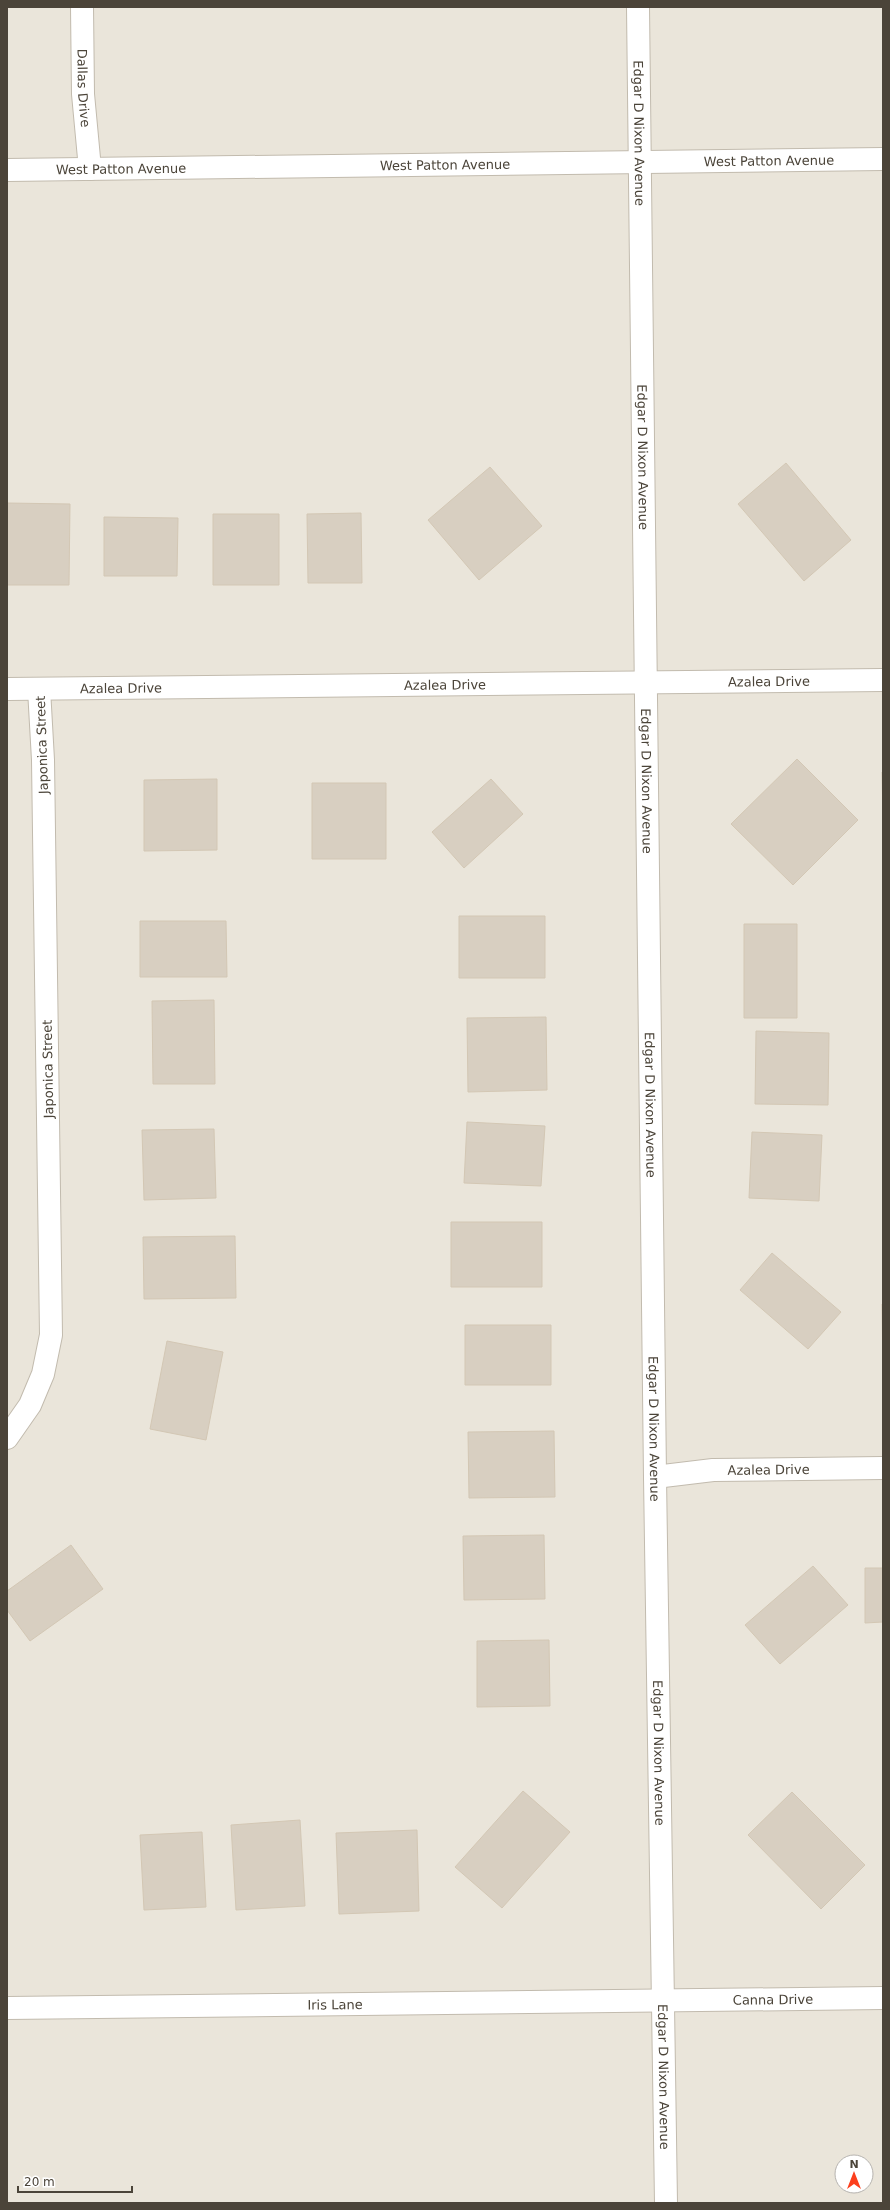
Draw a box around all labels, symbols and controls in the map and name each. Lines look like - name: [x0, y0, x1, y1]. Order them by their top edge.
- street label: Dallas Drive: [75, 48, 94, 128]
- street label: Edgar D Nixon Avenue: [631, 60, 648, 206]
- street label: West Patton Avenue: [704, 152, 834, 169]
- street label: West Patton Avenue: [380, 156, 510, 173]
- street label: West Patton Avenue: [56, 160, 186, 177]
- street label: Edgar D Nixon Avenue: [635, 384, 652, 530]
- street label: Azalea Drive: [728, 673, 810, 689]
- street label: Azalea Drive: [404, 677, 486, 692]
- street label: Azalea Drive: [80, 680, 162, 696]
- street label: Japonica Street: [33, 695, 51, 796]
- street label: Edgar D Nixon Avenue: [639, 708, 655, 854]
- street label: Japonica Street: [40, 1020, 56, 1119]
- street label: Edgar D Nixon Avenue: [642, 1032, 659, 1178]
- street label: Edgar D Nixon Avenue: [646, 1356, 663, 1502]
- street label: Azalea Drive: [727, 1461, 810, 1477]
- street label: Edgar D Nixon Avenue: [651, 1680, 668, 1826]
- street label: Canna Drive: [733, 1991, 813, 2007]
- street label: Iris Lane: [307, 1996, 363, 2012]
- street label: Edgar D Nixon Avenue: [655, 2004, 673, 2150]
- north arrow: [834, 2154, 874, 2194]
- text: N: [849, 2158, 859, 2171]
- scale bar: [18, 2168, 132, 2194]
- text: 20 m: [24, 2175, 55, 2189]

